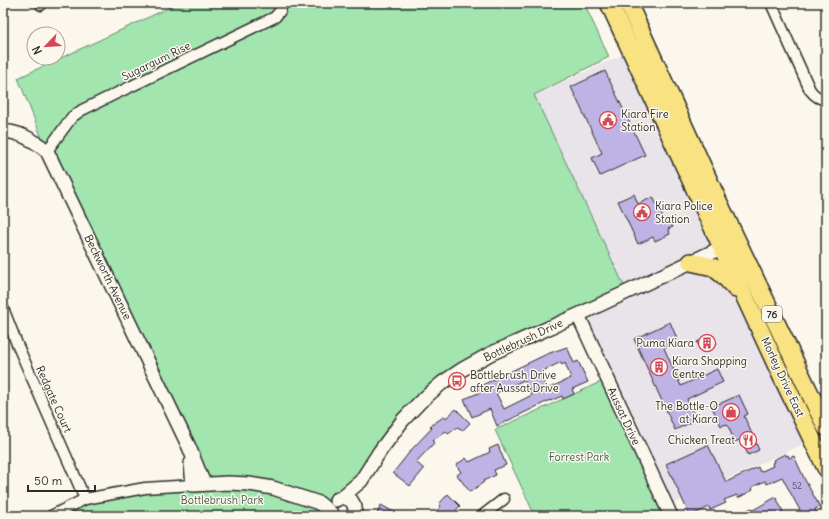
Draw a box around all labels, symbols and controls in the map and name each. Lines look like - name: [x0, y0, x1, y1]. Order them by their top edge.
- north arrow: [26, 26, 66, 66]
- street label: Sugargum Rise: [119, 38, 193, 84]
- text: N: [29, 44, 45, 57]
- place label: Kiara Fire Station: [621, 107, 669, 134]
- public building icon: Kiara Fire Station: [598, 110, 618, 130]
- place label: Kiara Police Station: [655, 199, 713, 226]
- public building icon: Kiara Police Station: [632, 202, 652, 222]
- street label: Beckworth Avenue: [81, 232, 135, 322]
- road number: 76: [762, 306, 782, 322]
- street label: Bottlebrush Drive: [481, 315, 565, 365]
- building icon: Puma Kiara: [697, 333, 717, 353]
- street label: Morley Drive East: [758, 335, 808, 420]
- place label: Puma Kiara: [636, 336, 694, 350]
- place label: Kiara Shopping Centre: [672, 354, 747, 381]
- building icon: Kiara Shopping Centre: [649, 357, 669, 377]
- street label: Redgate Court: [33, 363, 75, 435]
- place label: Bottlebrush Drive after Aussat Drive: [470, 368, 559, 395]
- bus stop icon: Bottlebrush Drive after Aussat Drive: [447, 371, 467, 391]
- street label: Aussat Drive: [605, 385, 643, 447]
- place label: The Bottle-O at Kiara: [655, 399, 718, 426]
- shop icon: The Bottle-O at Kiara: [721, 402, 741, 422]
- restaurant icon: Chicken Treat: [738, 430, 758, 450]
- place label: Chicken Treat: [668, 433, 735, 447]
- park label: Forrest Park: [549, 450, 610, 464]
- scale bar: [28, 467, 95, 493]
- text: 50 m: [34, 473, 63, 488]
- house number: 52: [792, 480, 802, 491]
- park label: Bottlebrush Park: [181, 493, 264, 507]

